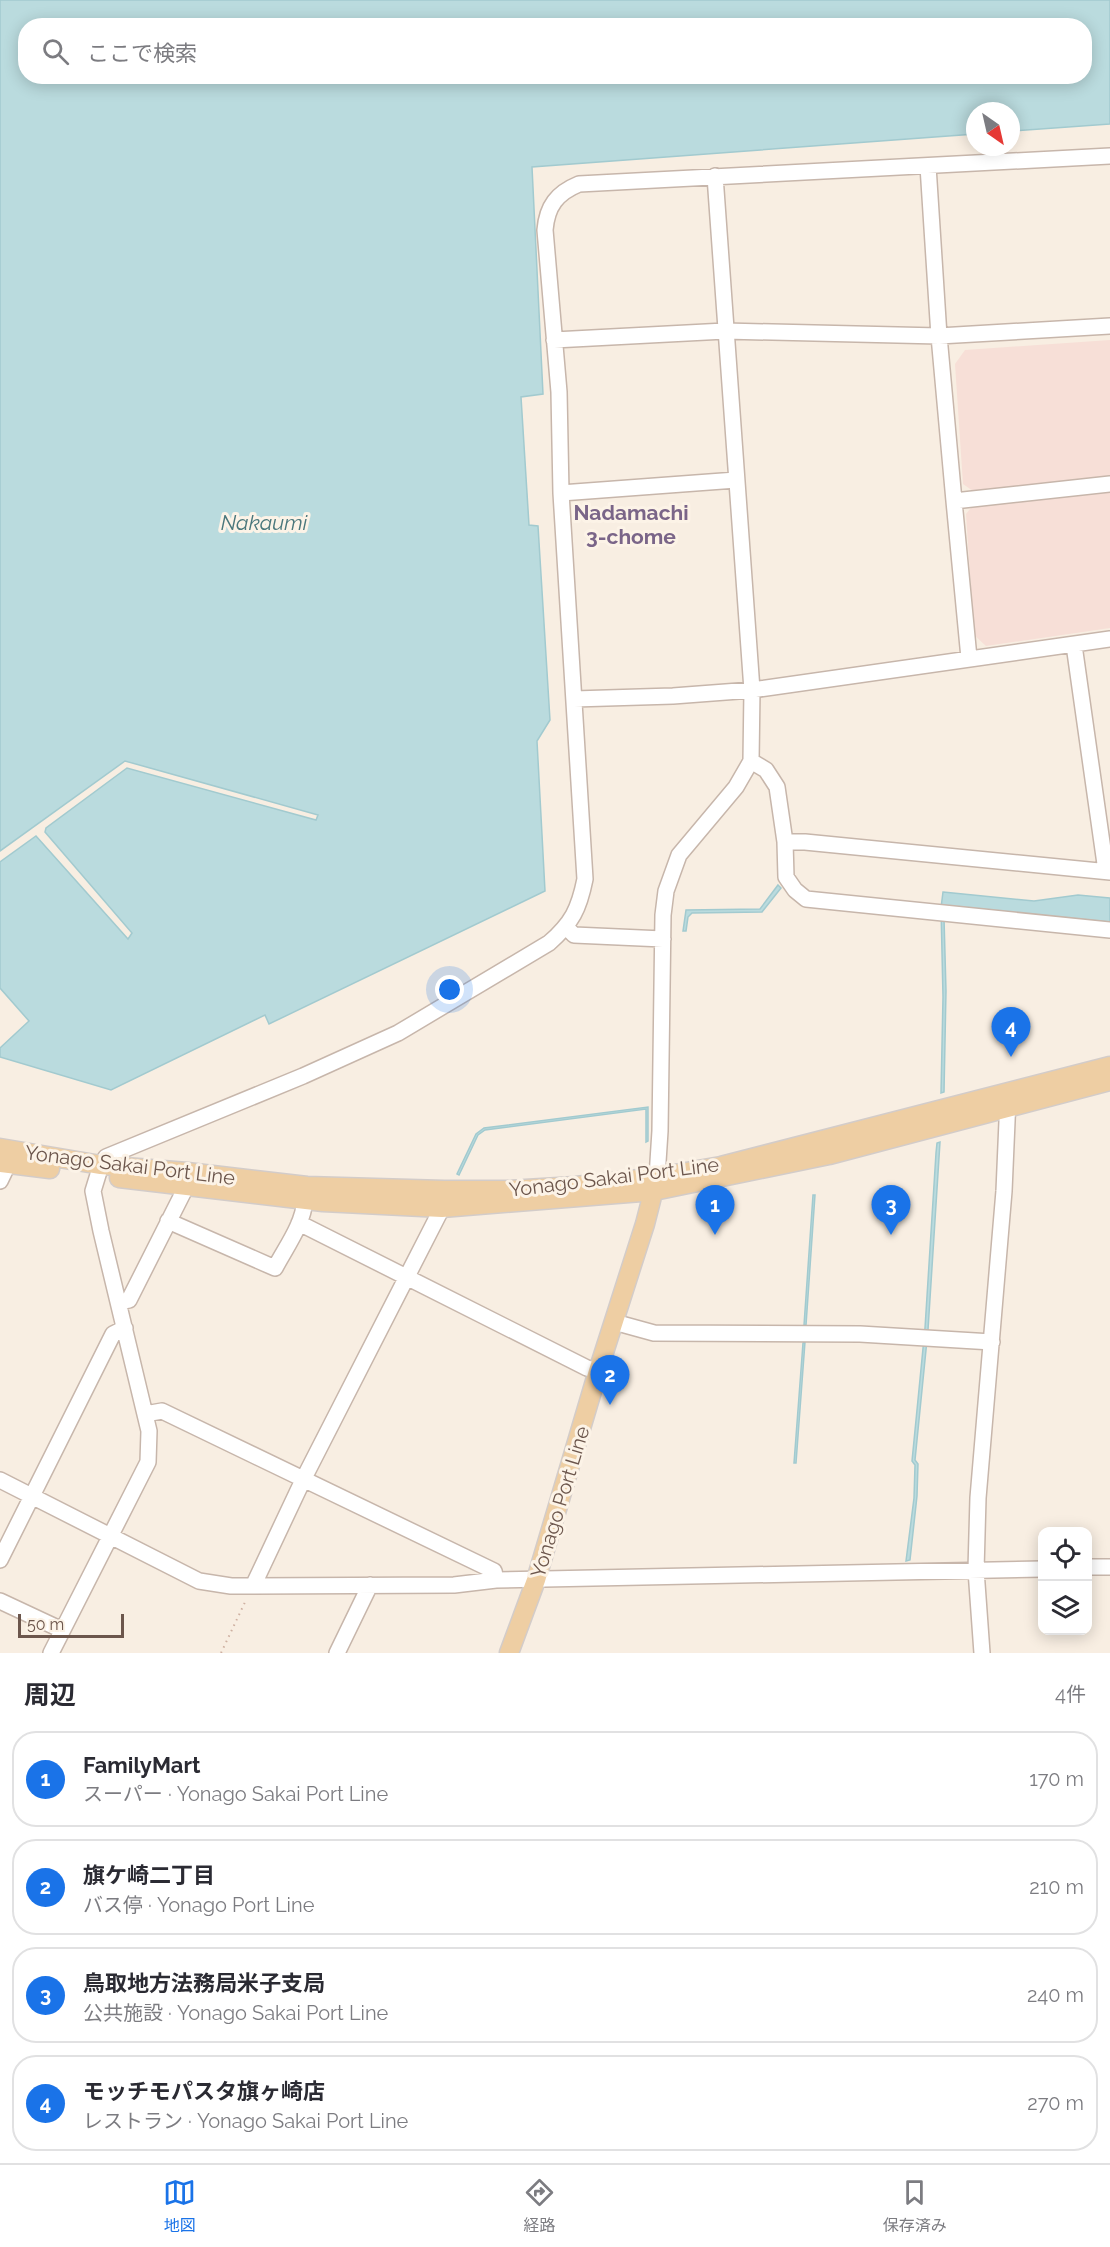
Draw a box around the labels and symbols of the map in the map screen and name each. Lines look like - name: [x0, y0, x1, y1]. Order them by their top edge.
- north arrow: [966, 102, 1020, 156]
- district label: Nadamachi 3-chome: [573, 500, 689, 549]
- water label: Nakaumi: [221, 510, 308, 535]
- your location: [435, 975, 464, 1004]
- pin: 4: [992, 1008, 1030, 1057]
- street label: Yonago Sakai Port Line: [24, 1140, 237, 1190]
- street label: Yonago Sakai Port Line: [508, 1152, 721, 1202]
- pin: 1: [696, 1186, 734, 1235]
- pin: 3: [872, 1186, 910, 1235]
- pin: 2: [590, 1356, 630, 1405]
- street label: Yonago Port Line: [526, 1423, 595, 1581]
- scale bar: [18, 1611, 124, 1638]

